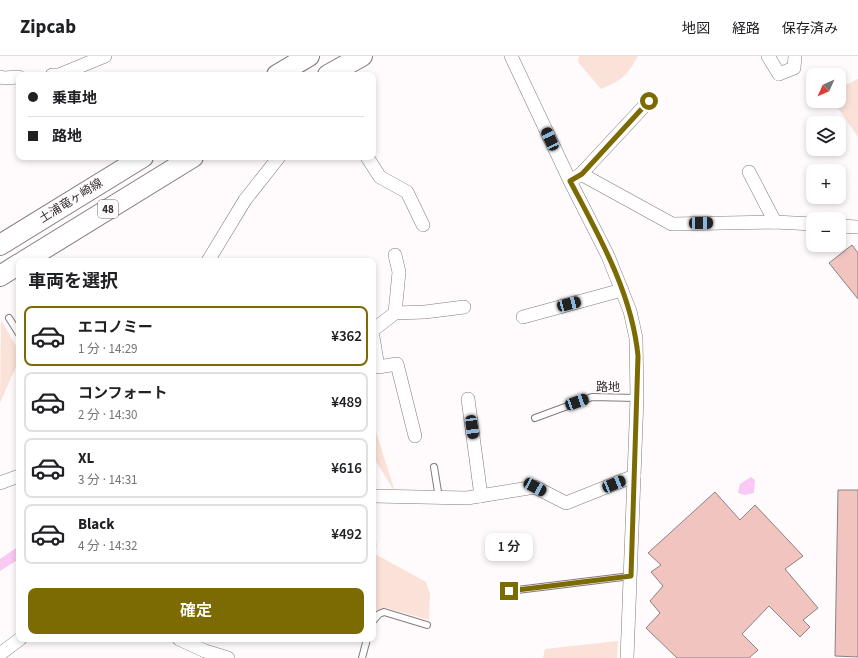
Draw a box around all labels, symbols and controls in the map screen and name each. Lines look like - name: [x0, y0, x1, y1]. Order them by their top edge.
- text: Zipcab: [20, 14, 76, 41]
- text: 地図: [682, 19, 710, 39]
- text: 経路: [732, 19, 760, 39]
- text: 保存済み: [782, 19, 838, 39]
- north arrow: [806, 68, 846, 108]
- map controls: [806, 68, 846, 252]
- text: 乗車地: [52, 88, 97, 109]
- route start: [640, 92, 658, 110]
- button: layers: [806, 116, 846, 156]
- text: 路地: [52, 126, 82, 147]
- car: [539, 126, 561, 152]
- button: +: [806, 164, 846, 204]
- street label: 土浦竜ヶ崎線: [36, 175, 106, 227]
- road number: 48: [98, 200, 118, 218]
- button: −: [806, 212, 846, 252]
- car: [689, 217, 713, 229]
- text: 車両を選択: [28, 269, 118, 294]
- car: [556, 295, 582, 313]
- text: エコノミー: [78, 317, 153, 338]
- icon: car: [30, 318, 66, 354]
- text: ¥362: [331, 326, 362, 347]
- text: 1 分 · 14:29: [78, 340, 138, 358]
- street label: 路地: [596, 379, 620, 396]
- text: コンフォート: [78, 383, 168, 404]
- icon: car: [30, 384, 66, 420]
- text: ¥489: [331, 392, 362, 413]
- car: [564, 392, 590, 412]
- text: 2 分 · 14:30: [78, 406, 138, 424]
- car: [464, 414, 480, 440]
- text: XL: [78, 448, 94, 469]
- icon: car: [30, 450, 66, 486]
- text: ¥616: [331, 458, 362, 479]
- text: 3 分 · 14:31: [78, 471, 138, 489]
- car: [601, 474, 627, 494]
- car: [522, 476, 548, 498]
- text: Black: [78, 514, 115, 535]
- icon: car: [30, 516, 66, 552]
- text: ¥492: [331, 524, 362, 545]
- callout: 1 分: [485, 533, 533, 561]
- text: 4 分 · 14:32: [78, 537, 138, 555]
- text: 1 分: [498, 538, 520, 556]
- route end: [500, 582, 518, 600]
- button: 確定: [28, 588, 364, 634]

